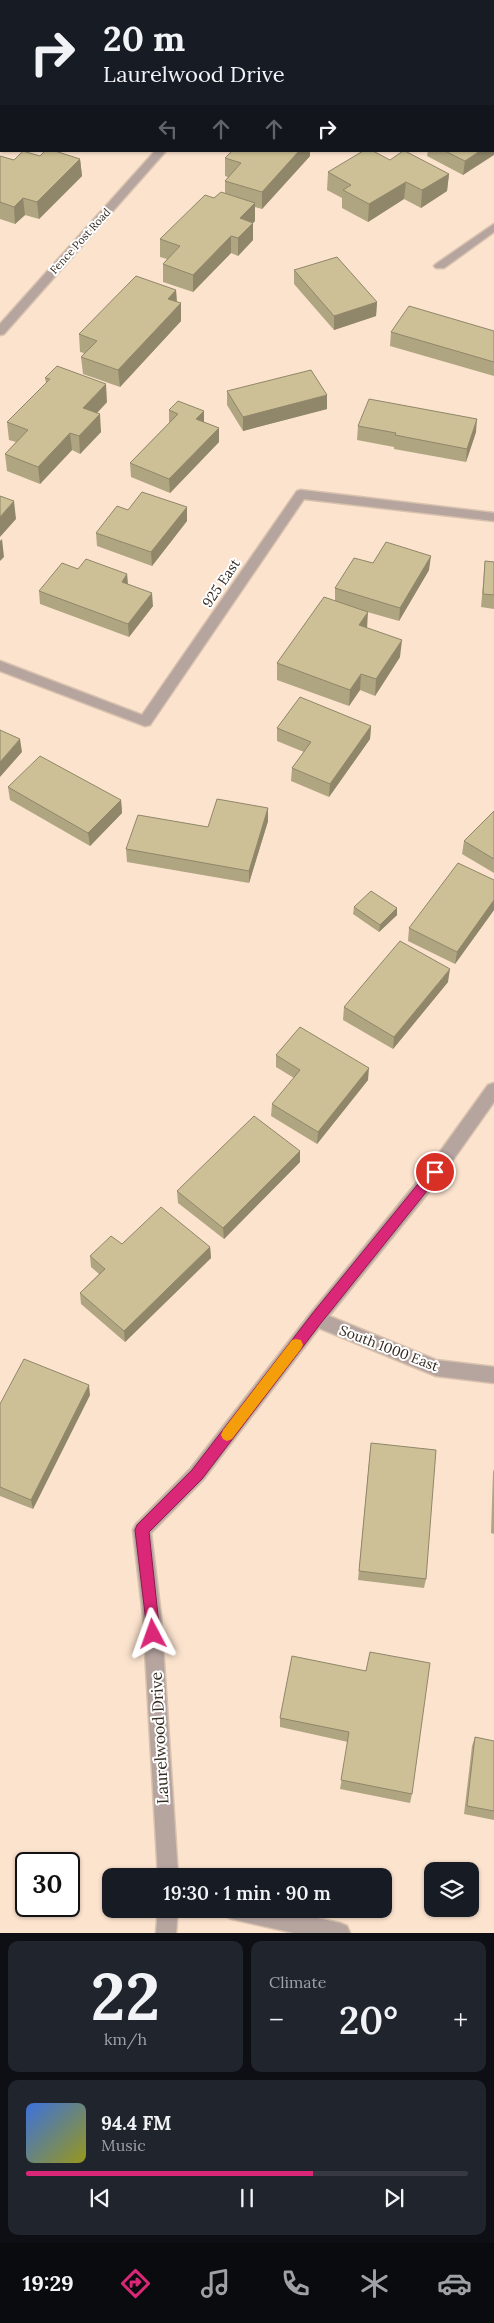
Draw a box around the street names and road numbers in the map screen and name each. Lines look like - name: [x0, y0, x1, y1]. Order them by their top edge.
- street label: Fence Post Road: [47, 205, 114, 277]
- street label: 925 East: [198, 555, 244, 611]
- street label: South 1000 East: [337, 1321, 442, 1375]
- street label: Laurelwood Drive: [146, 1671, 172, 1805]

